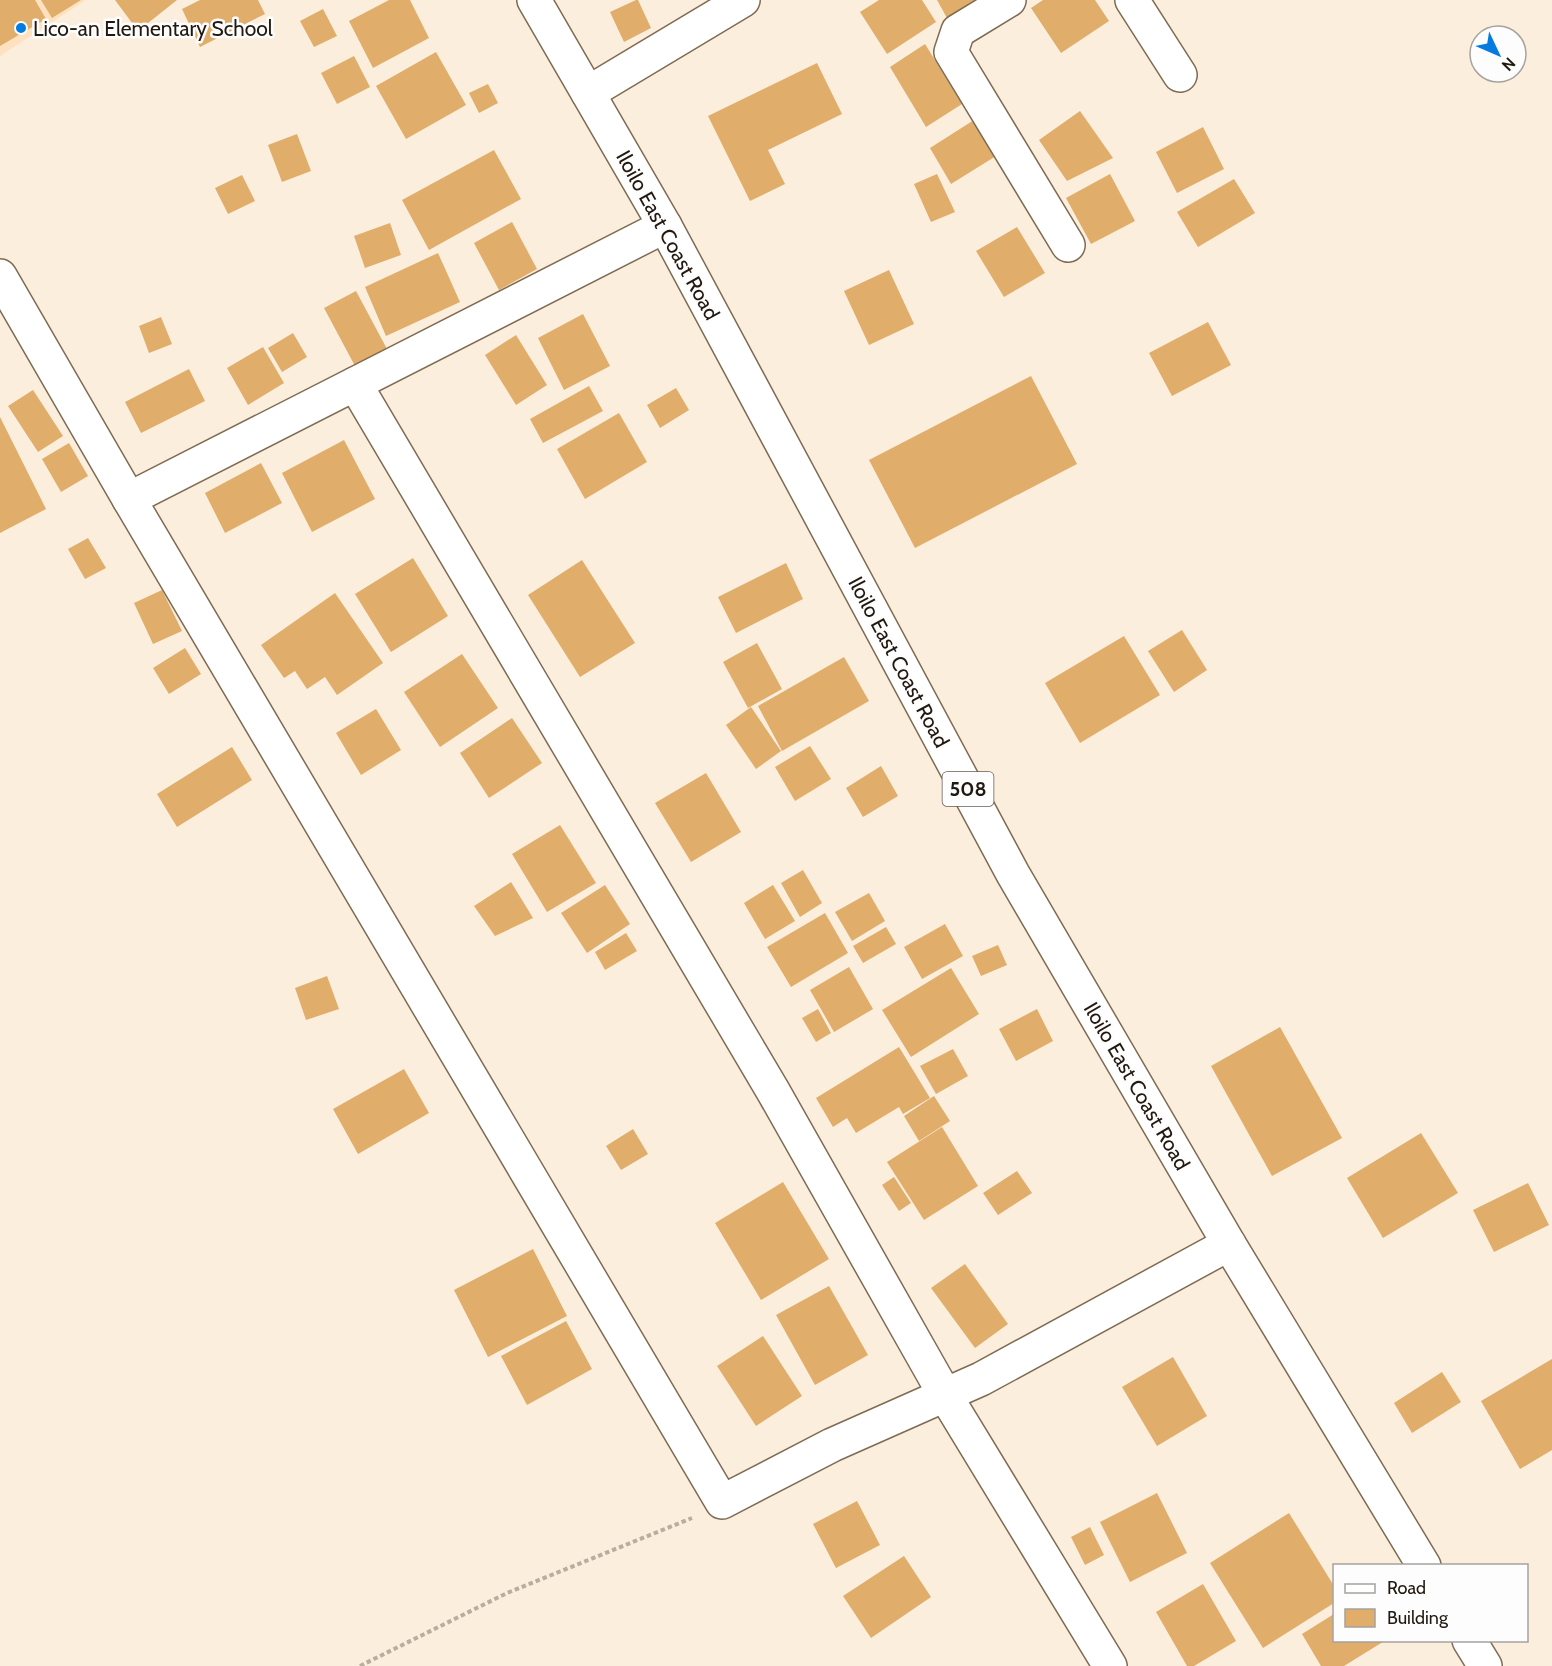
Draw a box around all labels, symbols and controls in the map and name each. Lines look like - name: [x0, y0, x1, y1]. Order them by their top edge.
- place label: Lico-an Elementary School: [33, 16, 273, 41]
- marker: Lico-an Elementary School: [14, 21, 28, 35]
- north arrow: [1468, 24, 1528, 84]
- text: N: [1498, 53, 1519, 75]
- street label: Iloilo East Coast Road: [611, 146, 725, 324]
- street label: Iloilo East Coast Road: [843, 572, 955, 752]
- road number: 508: [942, 772, 994, 806]
- street label: Iloilo East Coast Road: [1079, 998, 1195, 1174]
- legend: [1333, 1564, 1528, 1642]
- text: Road: [1387, 1577, 1426, 1599]
- text: Building: [1387, 1607, 1449, 1629]

